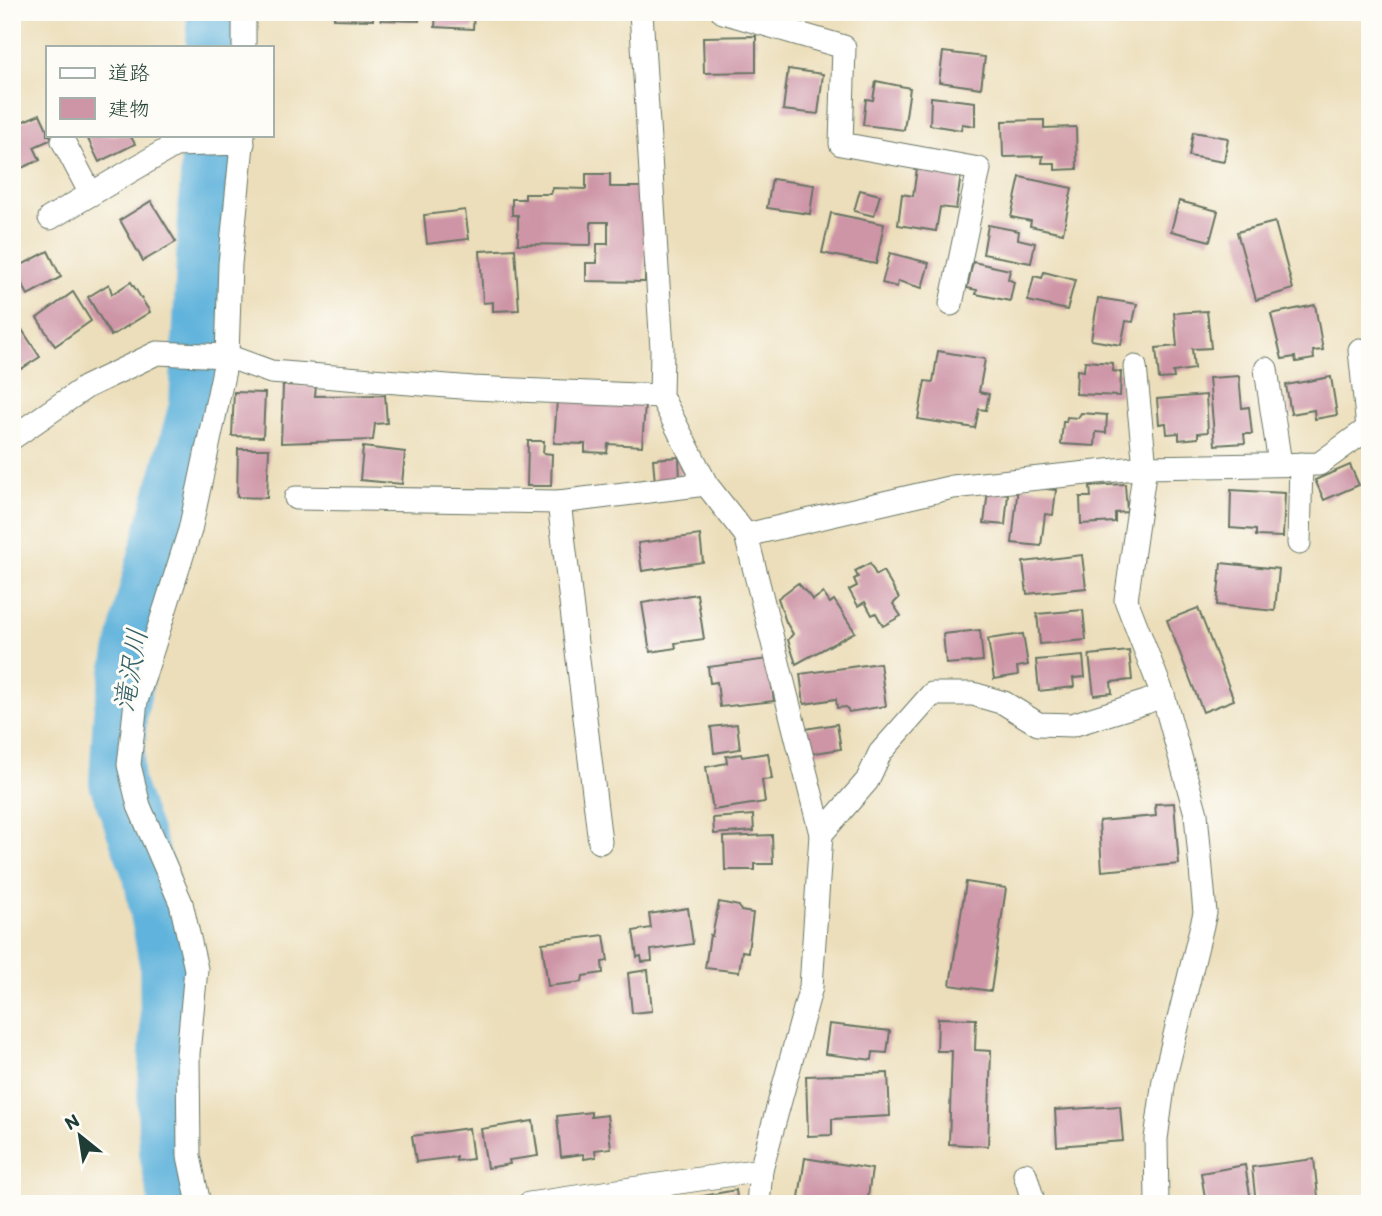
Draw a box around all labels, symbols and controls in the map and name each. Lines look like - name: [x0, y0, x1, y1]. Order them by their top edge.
- legend: [46, 46, 273, 136]
- text: 道路: [108, 60, 150, 85]
- text: 建物: [108, 96, 150, 121]
- water label: 滝沢川: [106, 626, 154, 714]
- north arrow: [46, 1100, 116, 1170]
- text: N: [60, 1109, 83, 1135]

